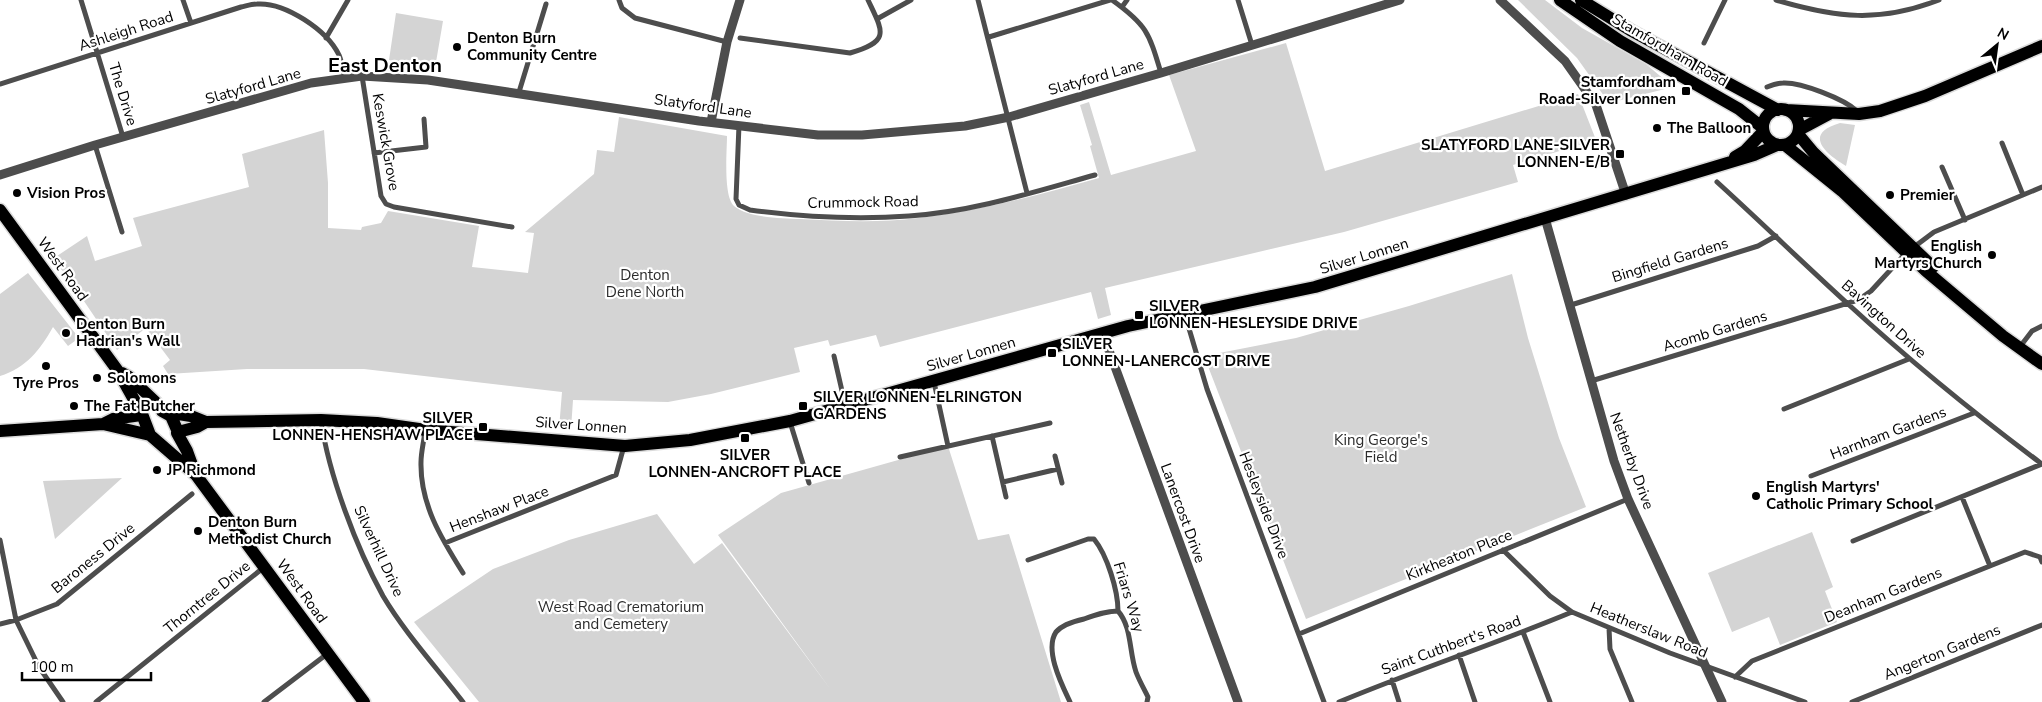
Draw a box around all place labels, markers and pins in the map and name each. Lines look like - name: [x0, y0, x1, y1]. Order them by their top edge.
- place label: Denton Burn Community Centre: [467, 28, 597, 65]
- marker: Denton Burn Community Centre: [451, 41, 463, 53]
- place label: Stamfordham Road-Silver Lonnen: [1539, 72, 1676, 109]
- marker: Stamfordham Road-Silver Lonnen: [1680, 85, 1692, 97]
- place label: The Balloon: [1667, 118, 1751, 138]
- marker: The Balloon: [1651, 122, 1663, 134]
- place label: SLATYFORD LANE-SILVER LONNEN-E/B: [1421, 135, 1611, 172]
- marker: SLATYFORD LANE-SILVER LONNEN-E/B: [1614, 148, 1626, 160]
- place label: Vision Pros: [26, 183, 105, 203]
- place label: Premier: [1900, 185, 1955, 205]
- marker: Vision Pros: [11, 187, 23, 199]
- marker: Premier: [1884, 189, 1896, 201]
- place label: English Martyrs Church: [1874, 236, 1982, 273]
- marker: English Martyrs Church: [1986, 249, 1998, 261]
- place label: SILVER LONNEN-HESLEYSIDE DRIVE: [1149, 296, 1358, 333]
- marker: SILVER LONNEN-HESLEYSIDE DRIVE: [1133, 309, 1145, 321]
- place label: Denton Burn Hadrian's Wall: [76, 314, 180, 351]
- marker: Denton Burn Hadrian's Wall: [60, 327, 72, 339]
- place label: SILVER LONNEN-LANERCOST DRIVE: [1062, 334, 1270, 371]
- marker: SILVER LONNEN-LANERCOST DRIVE: [1046, 347, 1058, 359]
- marker: Tyre Pros: [40, 360, 52, 372]
- place label: Solomons: [107, 368, 176, 388]
- marker: Solomons: [91, 372, 103, 384]
- place label: Tyre Pros: [13, 373, 79, 393]
- place label: SILVER LONNEN-ELRINGTON GARDENS: [813, 387, 1022, 424]
- place label: The Fat Butcher: [84, 396, 195, 416]
- marker: The Fat Butcher: [68, 400, 80, 412]
- marker: SILVER LONNEN-ELRINGTON GARDENS: [797, 400, 809, 412]
- place label: SILVER LONNEN-HENSHAW PLACE: [272, 408, 474, 445]
- marker: SILVER LONNEN-HENSHAW PLACE: [477, 421, 489, 433]
- marker: SILVER LONNEN-ANCROFT PLACE: [739, 432, 751, 444]
- place label: SILVER LONNEN-ANCROFT PLACE: [648, 445, 842, 482]
- place label: JP Richmond: [166, 460, 256, 480]
- marker: JP Richmond: [151, 464, 163, 476]
- place label: English Martyrs' Catholic Primary School: [1766, 477, 1934, 514]
- marker: English Martyrs' Catholic Primary School: [1750, 490, 1762, 502]
- place label: Denton Burn Methodist Church: [208, 512, 331, 549]
- marker: Denton Burn Methodist Church: [192, 525, 204, 537]

